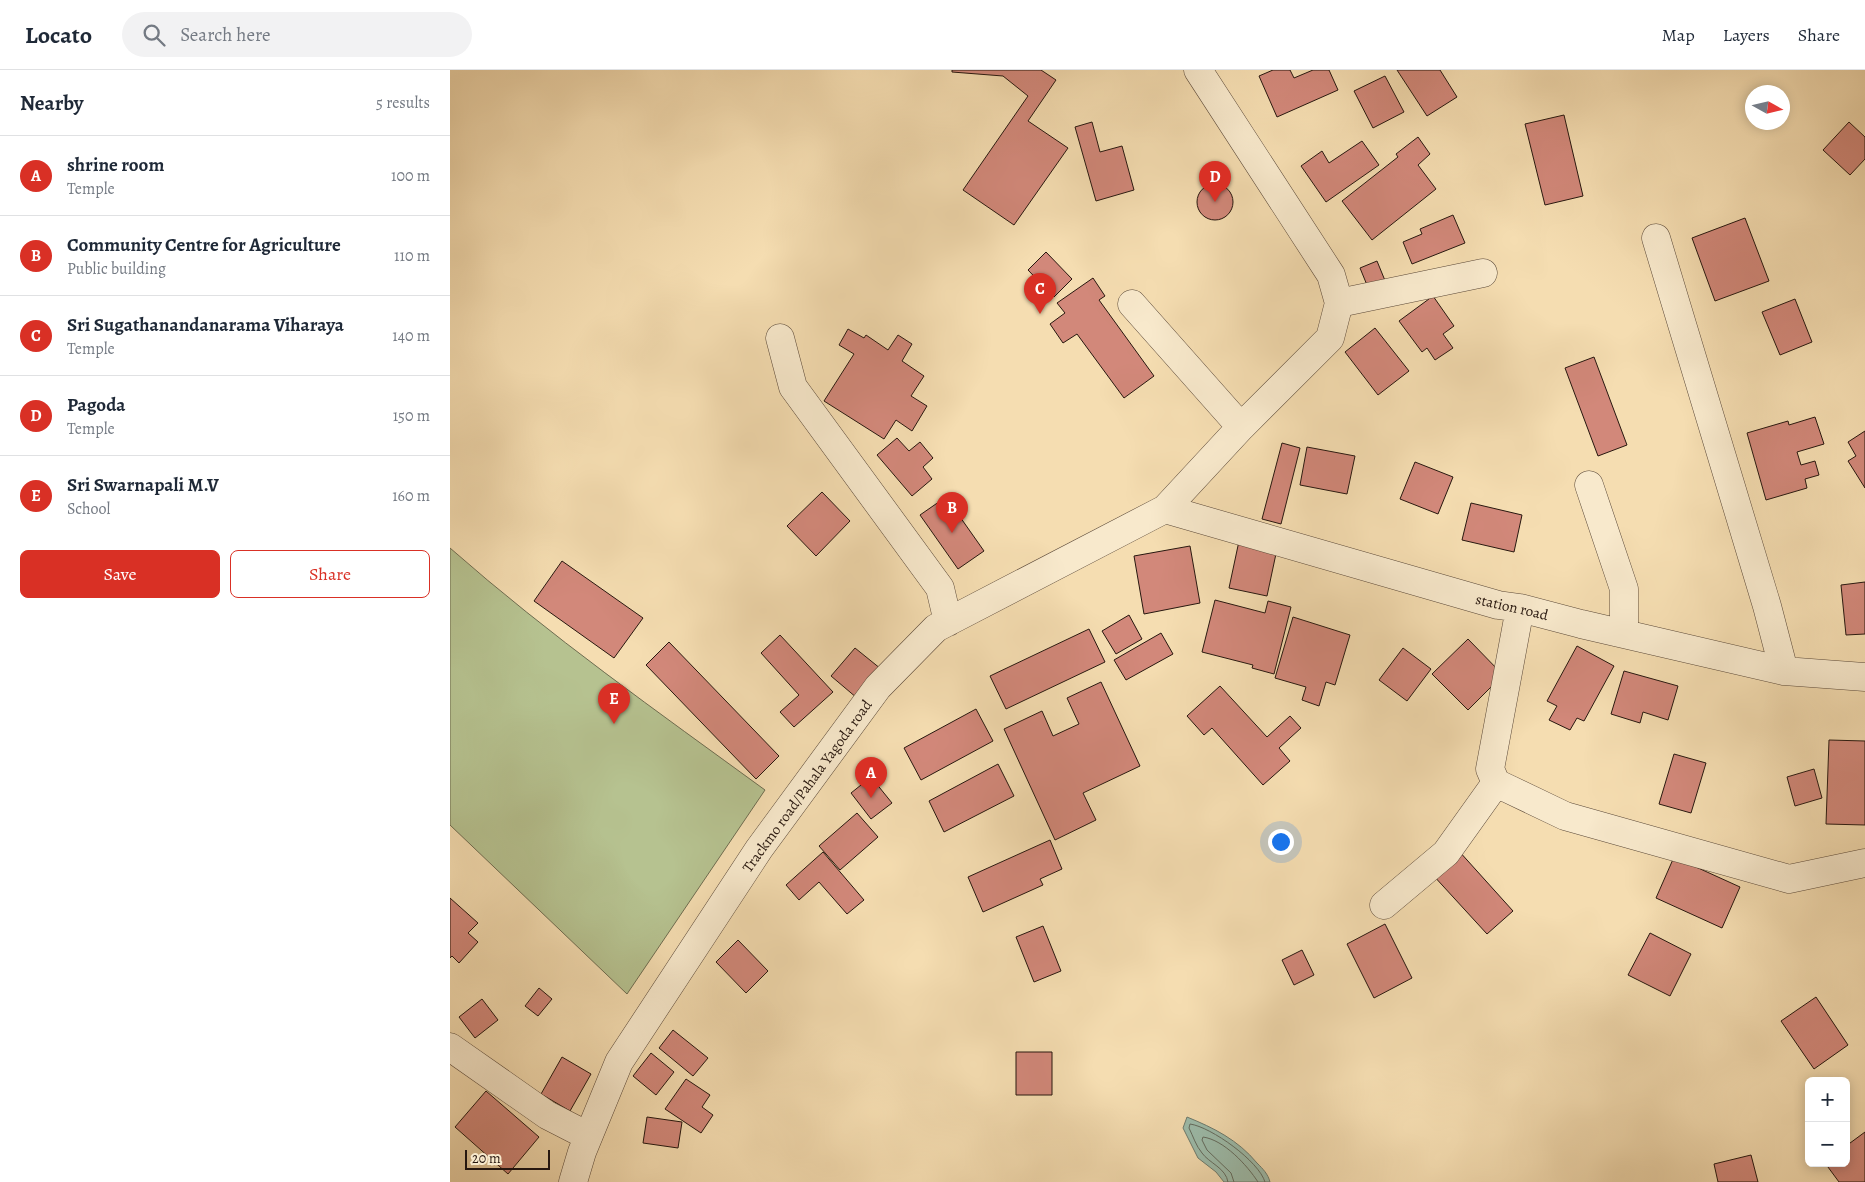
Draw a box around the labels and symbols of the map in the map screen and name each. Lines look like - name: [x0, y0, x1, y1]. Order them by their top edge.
- north arrow: [1745, 85, 1790, 130]
- pin: D: [1199, 161, 1231, 202]
- pin: C: [1024, 273, 1056, 314]
- pin: B: [936, 492, 968, 533]
- street label: station road: [1474, 589, 1551, 625]
- pin: E: [598, 683, 630, 724]
- street label: Trackmo road/Pahala Yagoda road: [738, 695, 877, 876]
- pin: A: [855, 757, 887, 798]
- your location: [1268, 829, 1294, 855]
- scale bar: [465, 1147, 550, 1170]

